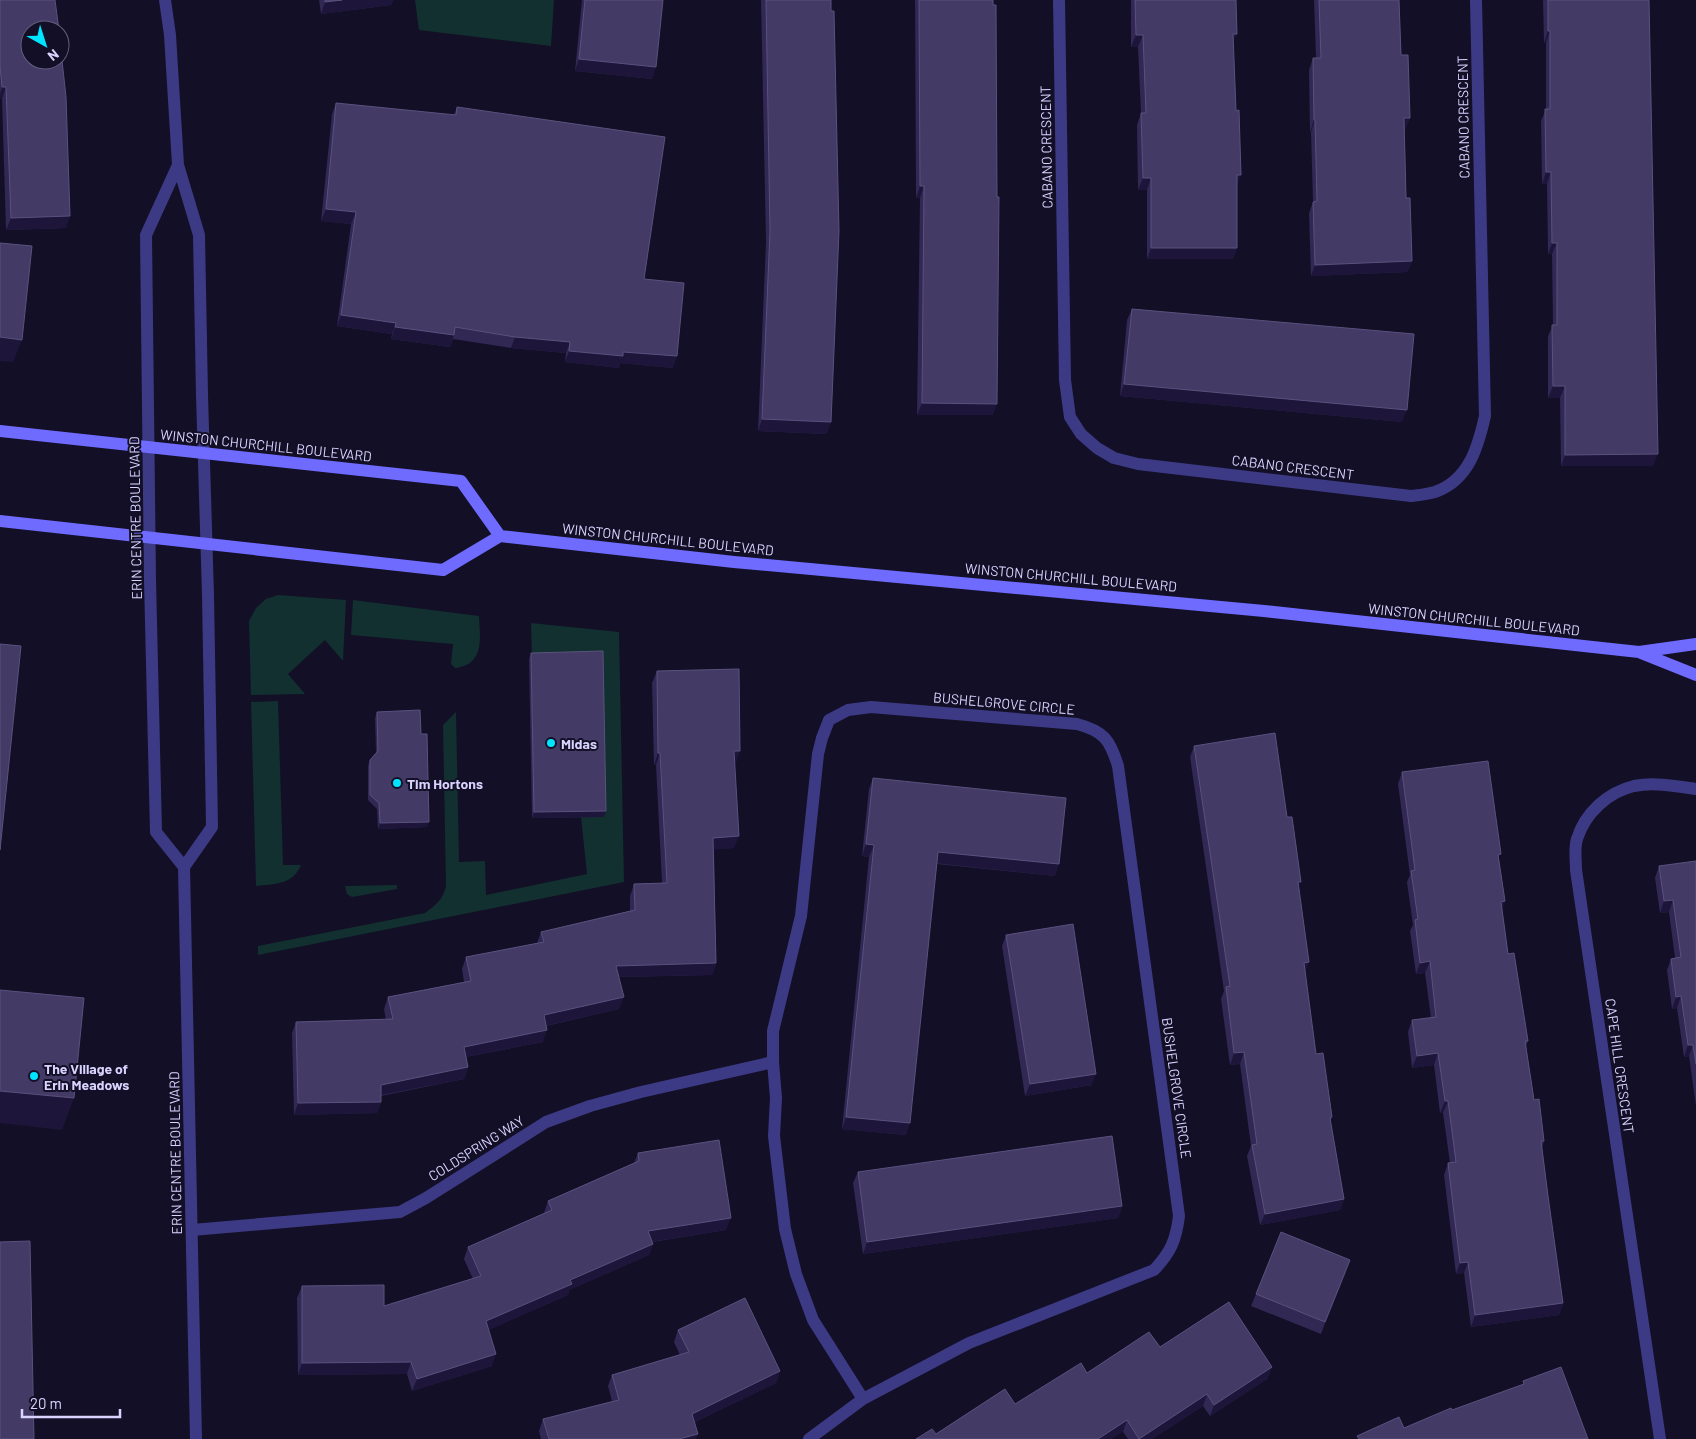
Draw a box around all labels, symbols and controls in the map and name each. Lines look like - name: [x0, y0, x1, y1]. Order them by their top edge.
- north arrow: [20, 20, 70, 70]
- text: N: [45, 46, 62, 65]
- street label: CABANO CRESCENT: [1453, 55, 1473, 179]
- street label: CABANO CRESCENT: [1036, 85, 1056, 209]
- street label: WINSTON CHURCHILL BOULEVARD: [159, 425, 373, 465]
- street label: ERIN CENTRE BOULEVARD: [125, 436, 145, 600]
- street label: CABANO CRESCENT: [1231, 451, 1355, 483]
- street label: WINSTON CHURCHILL BOULEVARD: [561, 519, 775, 559]
- street label: WINSTON CHURCHILL BOULEVARD: [964, 559, 1178, 595]
- street label: WINSTON CHURCHILL BOULEVARD: [1367, 599, 1581, 639]
- street label: BUSHELGROVE CIRCLE: [932, 688, 1076, 718]
- place label: Midas: [561, 735, 597, 752]
- marker: Midas: [545, 737, 557, 749]
- place label: Tim Hortons: [407, 775, 483, 792]
- marker: Tim Hortons: [391, 777, 403, 789]
- street label: CAPE HILL CRESCENT: [1602, 997, 1638, 1135]
- street label: BUSHELGROVE CIRCLE: [1159, 1016, 1195, 1160]
- place label: The Village of Erin Meadows: [44, 1060, 129, 1093]
- marker: The Village of Erin Meadows: [28, 1070, 40, 1082]
- street label: ERIN CENTRE BOULEVARD: [165, 1071, 185, 1235]
- street label: COLDSPRING WAY: [425, 1112, 527, 1184]
- scale bar: [22, 1386, 120, 1418]
- text: 20 m: [30, 1394, 62, 1412]

